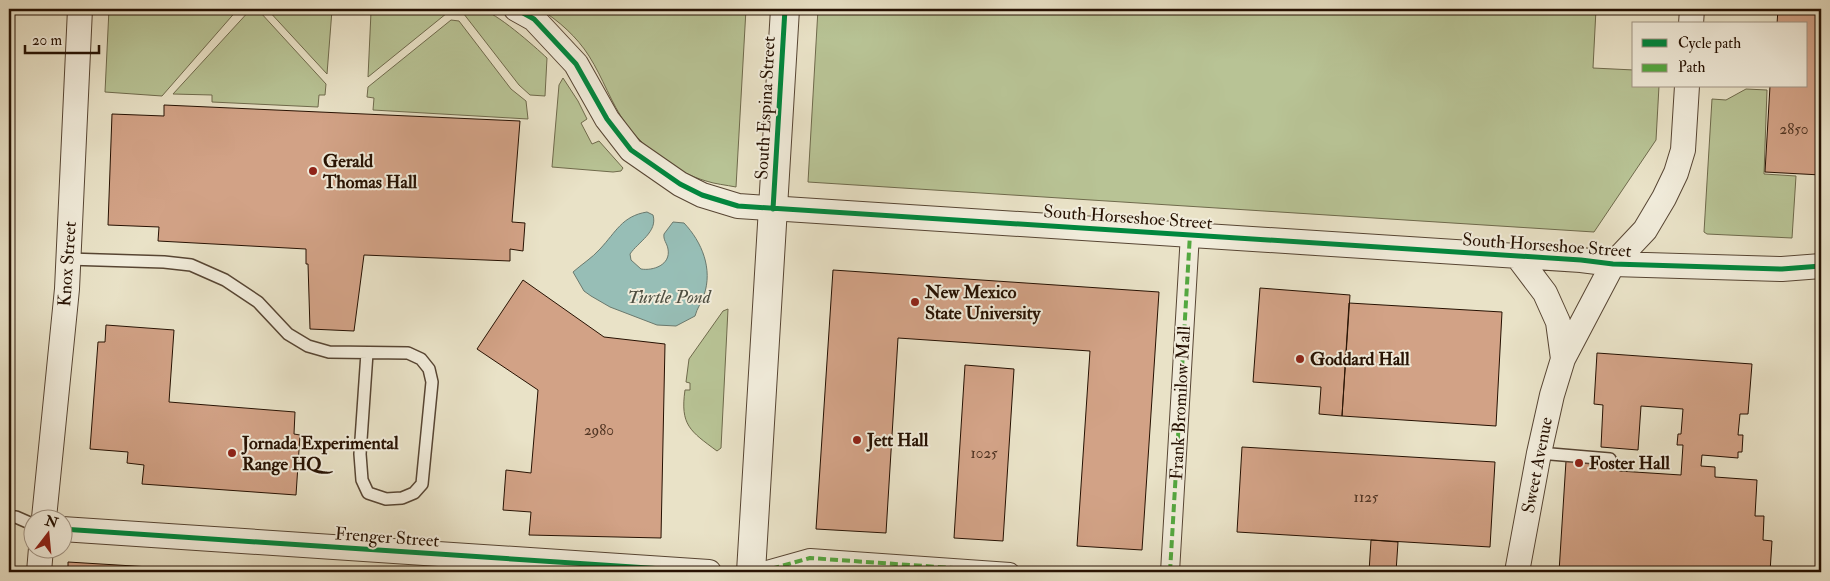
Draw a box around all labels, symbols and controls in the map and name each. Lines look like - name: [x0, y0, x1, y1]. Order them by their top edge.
- scale bar: [25, 22, 99, 54]
- legend: [1632, 22, 1808, 88]
- text: 20 m: [32, 31, 62, 50]
- text: Cycle path: [1678, 34, 1741, 54]
- street label: South Espina Street: [750, 35, 781, 180]
- text: Path: [1678, 58, 1705, 77]
- house number: 2850: [1780, 120, 1808, 139]
- place label: Gerald Thomas Hall: [322, 150, 418, 194]
- marker: Gerald Thomas Hall: [307, 165, 319, 177]
- street label: South Horseshoe Street: [1043, 200, 1213, 235]
- street label: Knox Street: [53, 220, 82, 307]
- street label: South Horseshoe Street: [1462, 228, 1632, 263]
- place label: New Mexico State University: [924, 281, 1042, 325]
- water label: Turtle Pond: [627, 285, 712, 309]
- marker: New Mexico State University: [909, 296, 921, 308]
- street label: Frank Bromilow Mall: [1165, 325, 1196, 481]
- place label: Goddard Hall: [1310, 348, 1410, 371]
- marker: Goddard Hall: [1294, 353, 1306, 365]
- street label: Sweet Avenue: [1517, 415, 1558, 515]
- house number: 2980: [584, 421, 614, 440]
- place label: Jett Hall: [866, 429, 929, 452]
- place label: Jornada Experimental Range HQ: [241, 432, 399, 476]
- marker: Jett Hall: [851, 434, 863, 446]
- house number: 1025: [970, 444, 998, 463]
- marker: Jornada Experimental Range HQ: [226, 447, 238, 459]
- place label: Foster Hall: [1589, 452, 1670, 475]
- marker: Foster Hall: [1573, 457, 1585, 469]
- house number: 1125: [1354, 488, 1379, 507]
- north arrow: [22, 508, 72, 558]
- text: N: [42, 512, 60, 532]
- street label: Frenger Street: [334, 522, 440, 553]

